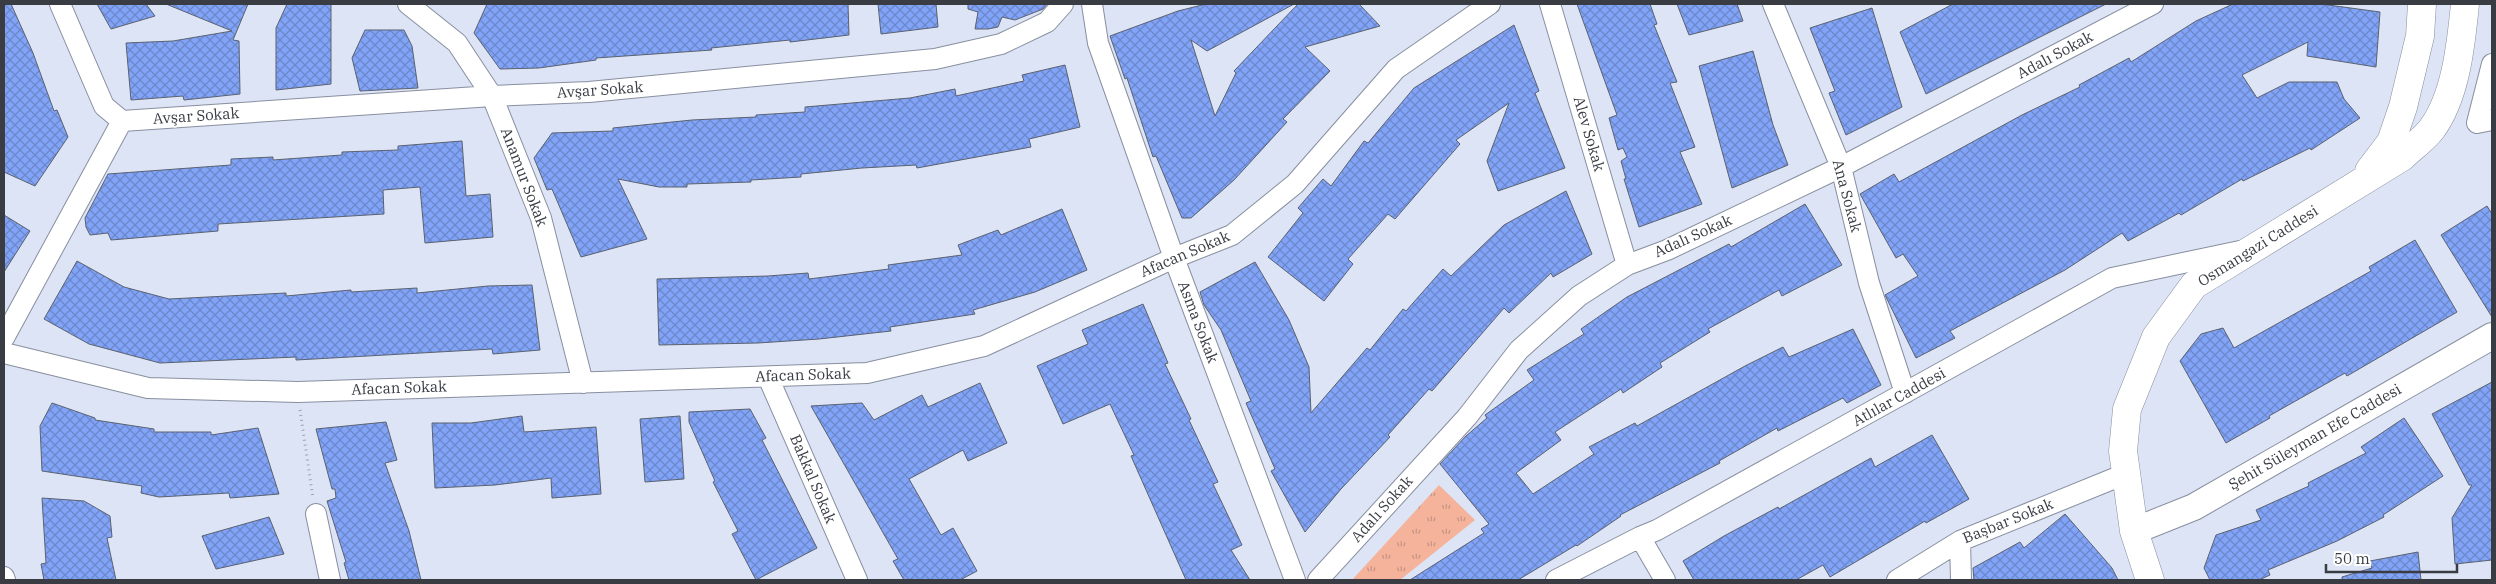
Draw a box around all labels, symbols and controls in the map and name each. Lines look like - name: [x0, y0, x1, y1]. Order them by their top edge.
- street label: Adalı Sokak: [2014, 27, 2096, 82]
- street label: Avşar Sokak: [556, 77, 644, 102]
- street label: Alev Sokak: [1570, 94, 1609, 174]
- street label: Avşar Sokak: [152, 103, 240, 128]
- street label: Anamur Sokak: [497, 125, 552, 229]
- street label: Ana Sokak: [1829, 157, 1866, 235]
- street label: Osmangazi Caddesi: [2194, 201, 2322, 290]
- street label: Adalı Sokak: [1651, 210, 1735, 261]
- street label: Afacan Sokak: [1137, 226, 1233, 281]
- street label: Asma Sokak: [1174, 278, 1223, 366]
- street label: Afacan Sokak: [755, 363, 851, 386]
- street label: Atlılar Caddesi: [1849, 363, 1949, 430]
- street label: Afacan Sokak: [351, 376, 447, 399]
- street label: Şehit Süleyman Efe Caddesi: [2225, 379, 2405, 494]
- street label: Bakkal Sokak: [786, 431, 841, 526]
- street label: Adalı Sokak: [1347, 471, 1417, 546]
- street label: Başbar Sokak: [1960, 494, 2056, 547]
- scale bar: [2326, 542, 2457, 574]
- text: 50 m: [2334, 549, 2370, 568]

